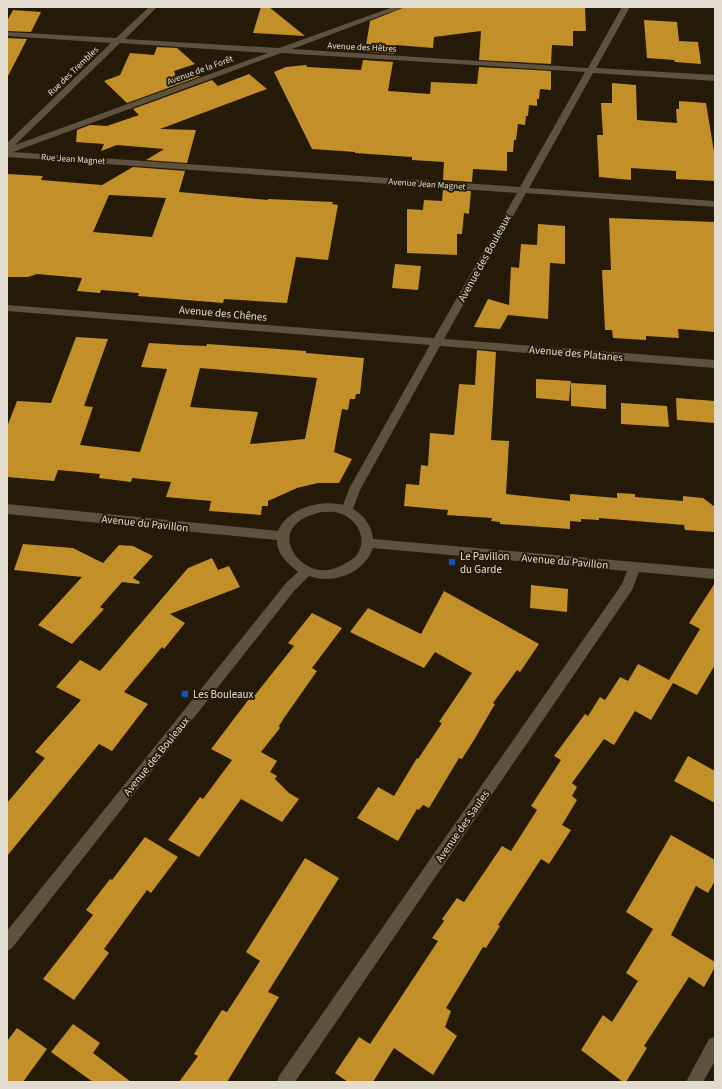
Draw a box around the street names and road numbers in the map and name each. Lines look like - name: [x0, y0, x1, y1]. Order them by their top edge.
- street label: Avenue des Hêtres: [327, 39, 397, 56]
- street label: Rue des Trembles: [45, 44, 102, 99]
- street label: Avenue de la Forêt: [165, 53, 235, 88]
- street label: Rue Jean Magnet: [41, 151, 105, 168]
- street label: Avenue Jean Magnet: [388, 175, 466, 194]
- street label: Avenue des Bouleaux: [454, 212, 515, 304]
- street label: Avenue des Chênes: [178, 302, 268, 325]
- street label: Avenue des Platanes: [528, 342, 624, 365]
- street label: Avenue du Pavillon: [101, 511, 189, 536]
- street label: Avenue du Pavillon: [521, 550, 609, 573]
- street label: Avenue des Bouleaux: [120, 714, 193, 799]
- street label: Avenue des Saules: [432, 787, 493, 865]

